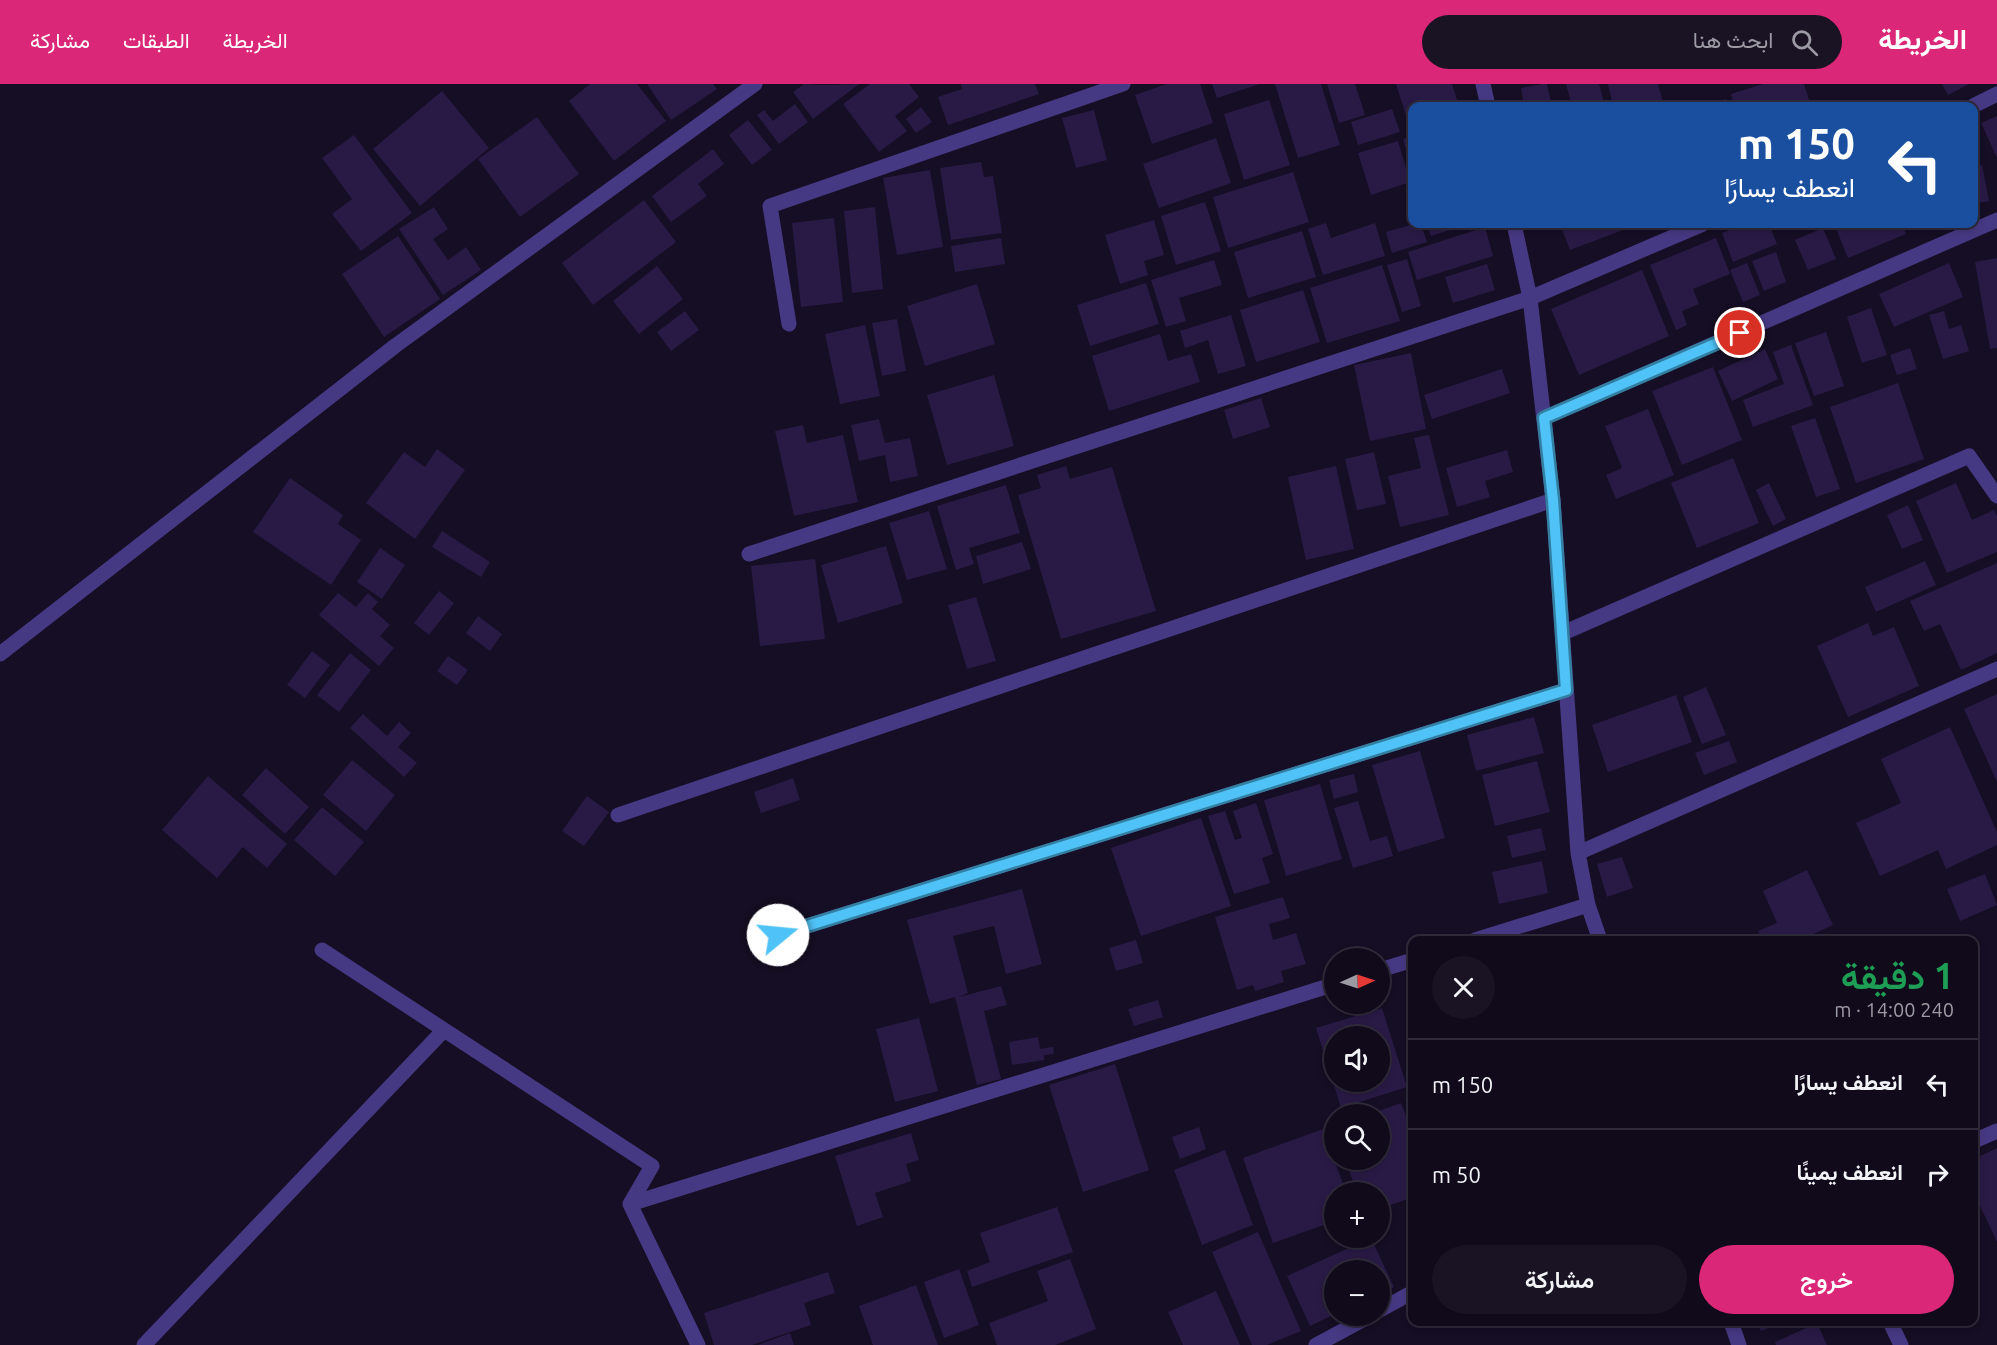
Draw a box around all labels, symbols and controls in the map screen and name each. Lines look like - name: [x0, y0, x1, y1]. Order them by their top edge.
- search box: [1422, 15, 1842, 69]
- text: الخريطة: [1878, 23, 1967, 54]
- icon: search: [1788, 26, 1821, 59]
- text: ابحث هنا: [1693, 27, 1773, 52]
- text: مشاركة: [30, 28, 90, 52]
- text: الطبقات: [123, 28, 190, 52]
- text: الخريطة: [223, 28, 288, 52]
- text: 150 m: [1738, 120, 1855, 167]
- icon: left: [1876, 126, 1954, 204]
- text: انعطف يسارًا: [1724, 172, 1855, 202]
- pin: [1714, 307, 1765, 358]
- icon: arrive: [1723, 316, 1756, 349]
- position arrow: [746, 903, 810, 967]
- north arrow: [1324, 948, 1390, 1014]
- map controls: [1324, 948, 1390, 1326]
- text: 1 دقيقة: [1841, 955, 1954, 996]
- button: close: [1432, 956, 1495, 1019]
- text: 240 m · 14:00: [1834, 998, 1954, 1021]
- button: sound: [1324, 1026, 1390, 1092]
- icon: left: [1921, 1068, 1954, 1101]
- text: انعطف يسارًا: [1794, 1069, 1903, 1094]
- text: 150 m: [1432, 1072, 1493, 1097]
- button: search: [1324, 1104, 1390, 1170]
- icon: right: [1921, 1158, 1954, 1191]
- text: انعطف يمينًا: [1796, 1159, 1903, 1184]
- text: 50 m: [1432, 1162, 1481, 1187]
- button: +: [1324, 1182, 1390, 1248]
- button: مشاركة: [1432, 1245, 1687, 1314]
- button: خروج: [1699, 1245, 1954, 1314]
- button: −: [1324, 1260, 1390, 1326]

